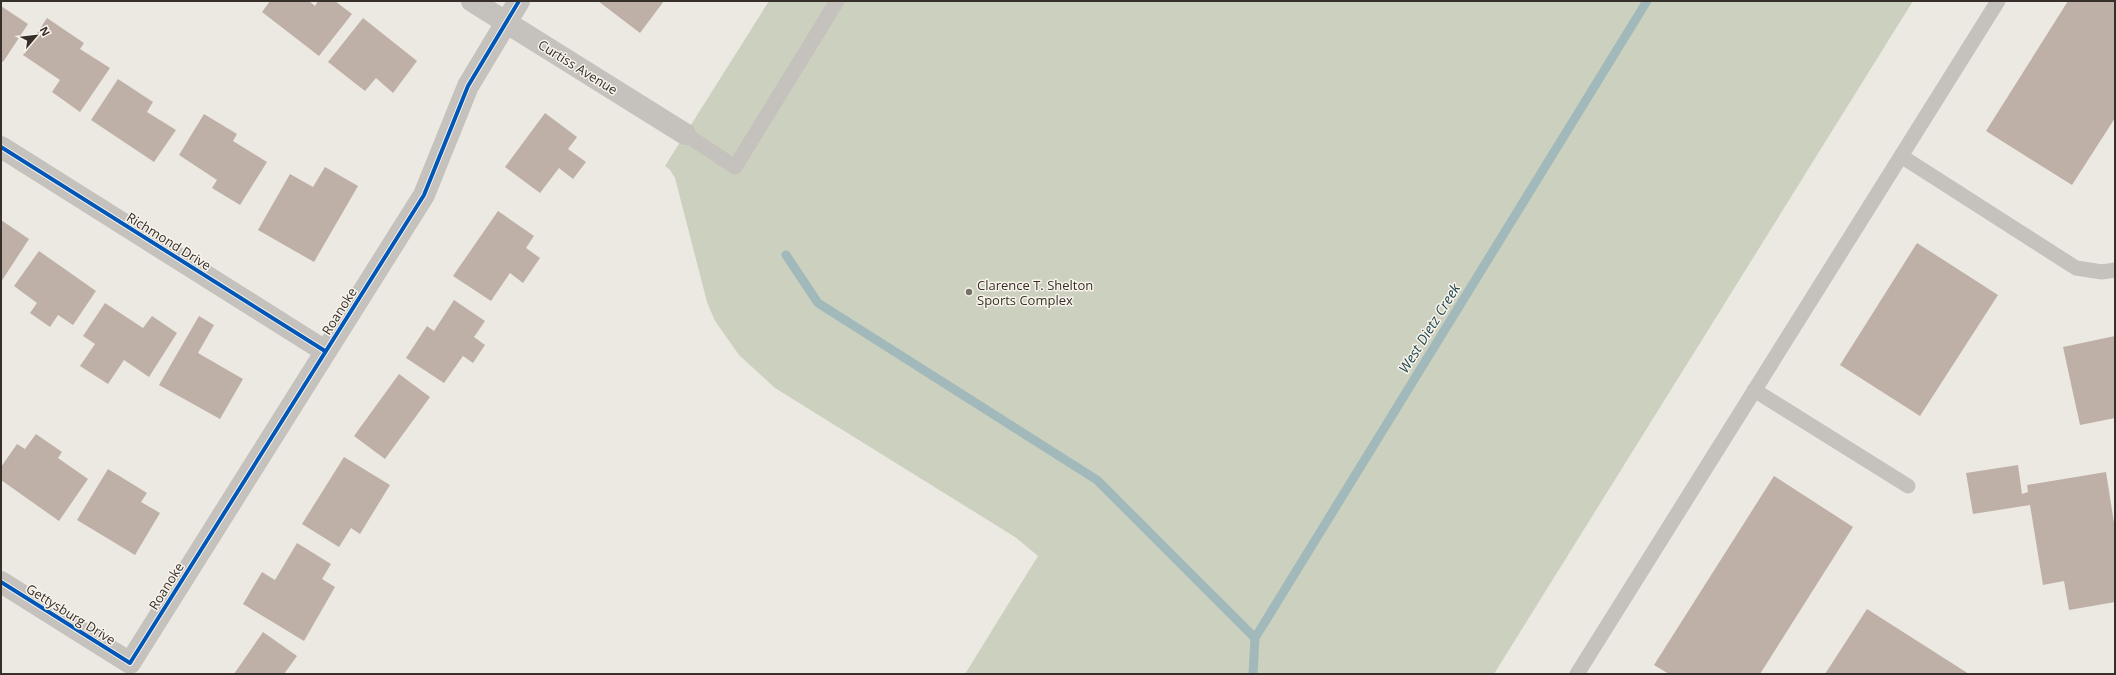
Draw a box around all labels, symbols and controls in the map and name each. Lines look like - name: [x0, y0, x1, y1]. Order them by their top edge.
- north arrow: [16, 16, 56, 56]
- text: N: [37, 24, 54, 39]
- street label: Curtiss Avenue: [535, 35, 621, 99]
- street label: Richmond Drive: [123, 208, 215, 274]
- place label: Clarence T. Shelton Sports Complex: [977, 276, 1093, 309]
- water label: West Dietz Creek: [1394, 279, 1465, 376]
- street label: Roanoke: [317, 284, 361, 338]
- marker: Clarence T. Shelton Sports Complex: [964, 287, 974, 297]
- street label: Roanoke: [144, 559, 188, 613]
- street label: Gettysburg Drive: [23, 579, 119, 649]

